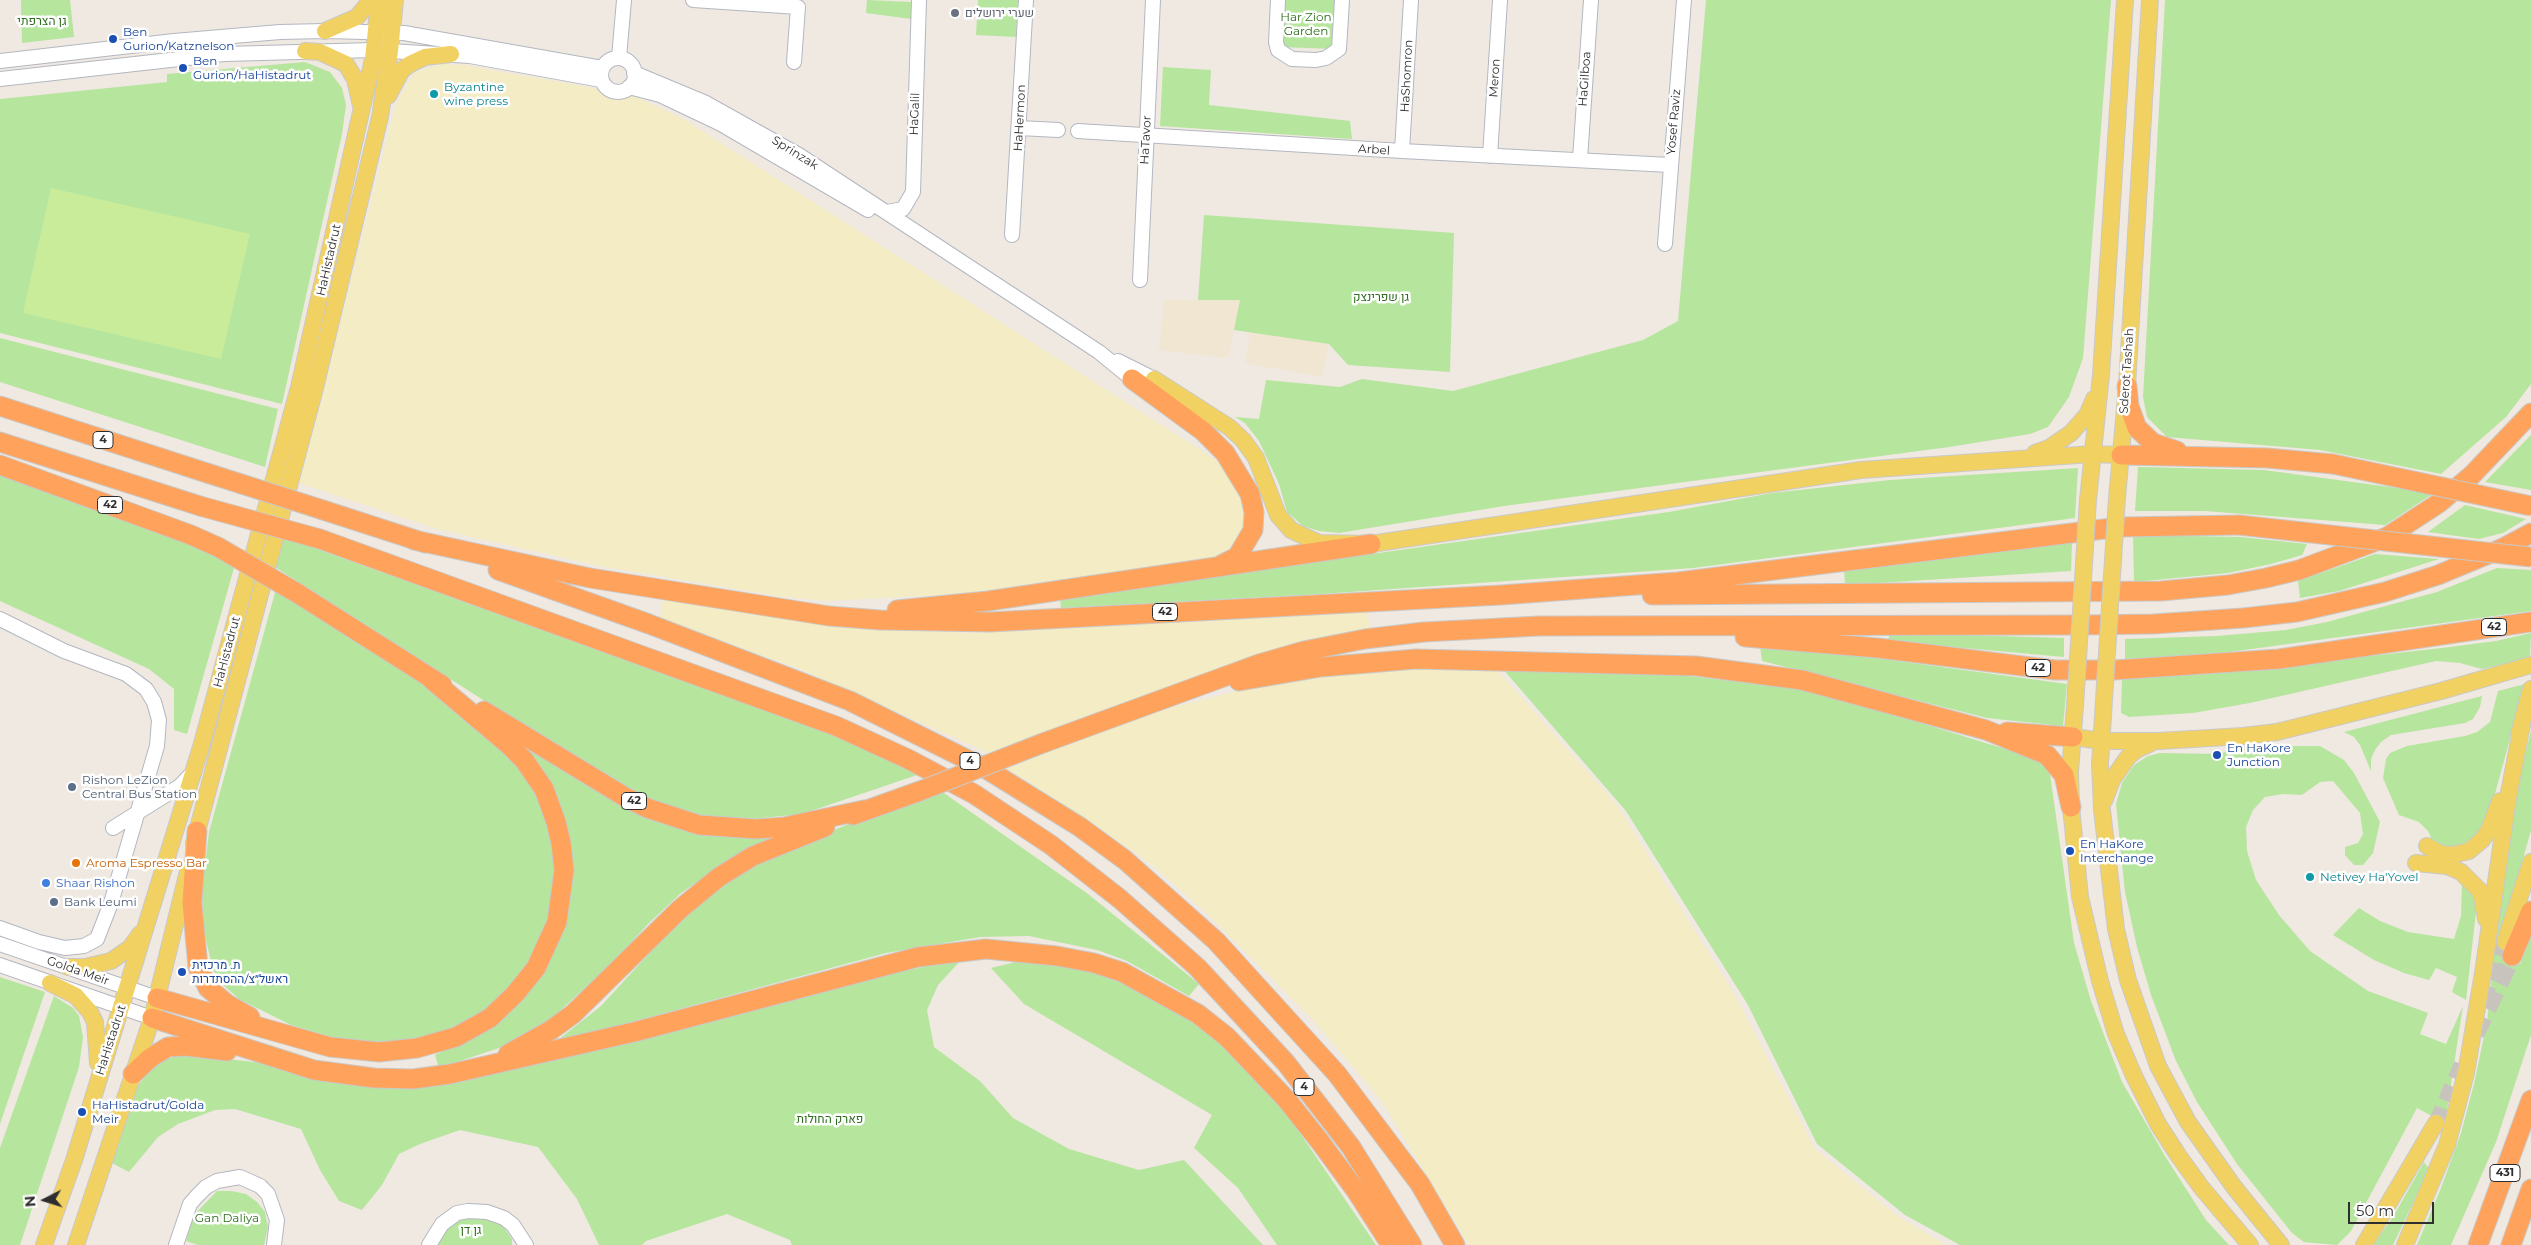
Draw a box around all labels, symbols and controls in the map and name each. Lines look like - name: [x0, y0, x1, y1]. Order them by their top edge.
- place label: שערי ירושלים: [965, 6, 1034, 20]
- marker: שערי ירושלים: [949, 7, 961, 19]
- park label: Har Zion Garden: [1280, 10, 1332, 38]
- park label: גן הצרפתי: [17, 14, 67, 28]
- place label: Ben Gurion/Katznelson: [123, 25, 234, 53]
- marker: Ben Gurion/Katznelson: [107, 33, 119, 45]
- street label: HaShomron: [1398, 39, 1416, 113]
- street label: HaGilboa: [1576, 51, 1594, 107]
- place label: Ben Gurion/HaHistadrut: [193, 54, 311, 82]
- street label: Meron: [1486, 58, 1504, 98]
- marker: Ben Gurion/HaHistadrut: [177, 62, 189, 74]
- place label: Byzantine wine press: [444, 80, 508, 108]
- street label: HaHermon: [1011, 84, 1029, 152]
- marker: Byzantine wine press: [428, 88, 440, 100]
- street label: Yosef Raviz: [1664, 88, 1684, 156]
- street label: HaGalil: [907, 92, 923, 136]
- street label: HaTavor: [1138, 115, 1154, 165]
- street label: Sprinzak: [769, 133, 821, 173]
- street label: Arbel: [1358, 142, 1390, 158]
- street label: HaHistadrut: [314, 223, 344, 297]
- park label: גן שפרינצק: [1353, 290, 1409, 304]
- street label: Sderot Tashah: [2117, 328, 2137, 414]
- road number: 4: [93, 432, 113, 448]
- road number: 42: [98, 496, 122, 514]
- road number: 42: [1152, 604, 1178, 620]
- street label: HaHistadrut: [211, 615, 243, 689]
- road number: 42: [2482, 618, 2506, 636]
- road number: 42: [2026, 660, 2050, 676]
- place label: En HaKore Junction: [2227, 741, 2291, 769]
- marker: En HaKore Junction: [2211, 749, 2223, 761]
- road number: 4: [960, 752, 980, 769]
- place label: Rishon LeZion Central Bus Station: [82, 773, 197, 801]
- marker: Rishon LeZion Central Bus Station: [66, 781, 78, 793]
- road number: 42: [622, 792, 646, 809]
- place label: En HaKore Interchange: [2080, 837, 2154, 865]
- marker: En HaKore Interchange: [2064, 845, 2076, 857]
- place label: Aroma Espresso Bar: [86, 856, 207, 870]
- marker: Aroma Espresso Bar: [70, 857, 82, 869]
- place label: Netivey Ha'Yovel: [2320, 870, 2419, 884]
- marker: Netivey Ha'Yovel: [2304, 871, 2316, 883]
- place label: Shaar Rishon: [56, 876, 135, 890]
- marker: Shaar Rishon: [40, 877, 52, 889]
- place label: Bank Leumi: [64, 895, 137, 909]
- marker: Bank Leumi: [48, 896, 60, 908]
- street label: Golda Meir: [45, 954, 111, 988]
- place label: ת. מרכזית ראשל״צ/ההסתדרות: [192, 958, 288, 986]
- marker: ת. מרכזית ראשל״צ/ההסתדרות: [176, 966, 188, 978]
- street label: HaHistadrut: [93, 1003, 129, 1077]
- road number: 4: [1294, 1078, 1314, 1096]
- place label: HaHistadrut/Golda Meir: [92, 1098, 204, 1126]
- marker: HaHistadrut/Golda Meir: [76, 1106, 88, 1118]
- park label: פארק החולות: [797, 1112, 863, 1126]
- road number: 431: [2490, 1164, 2520, 1182]
- north arrow: [20, 1175, 70, 1225]
- scale bar: [2351, 1192, 2437, 1224]
- text: N: [21, 1195, 40, 1208]
- text: 50 m: [2356, 1201, 2394, 1220]
- park label: Gan Daliya: [195, 1211, 259, 1225]
- park label: גן דן: [461, 1223, 481, 1237]

